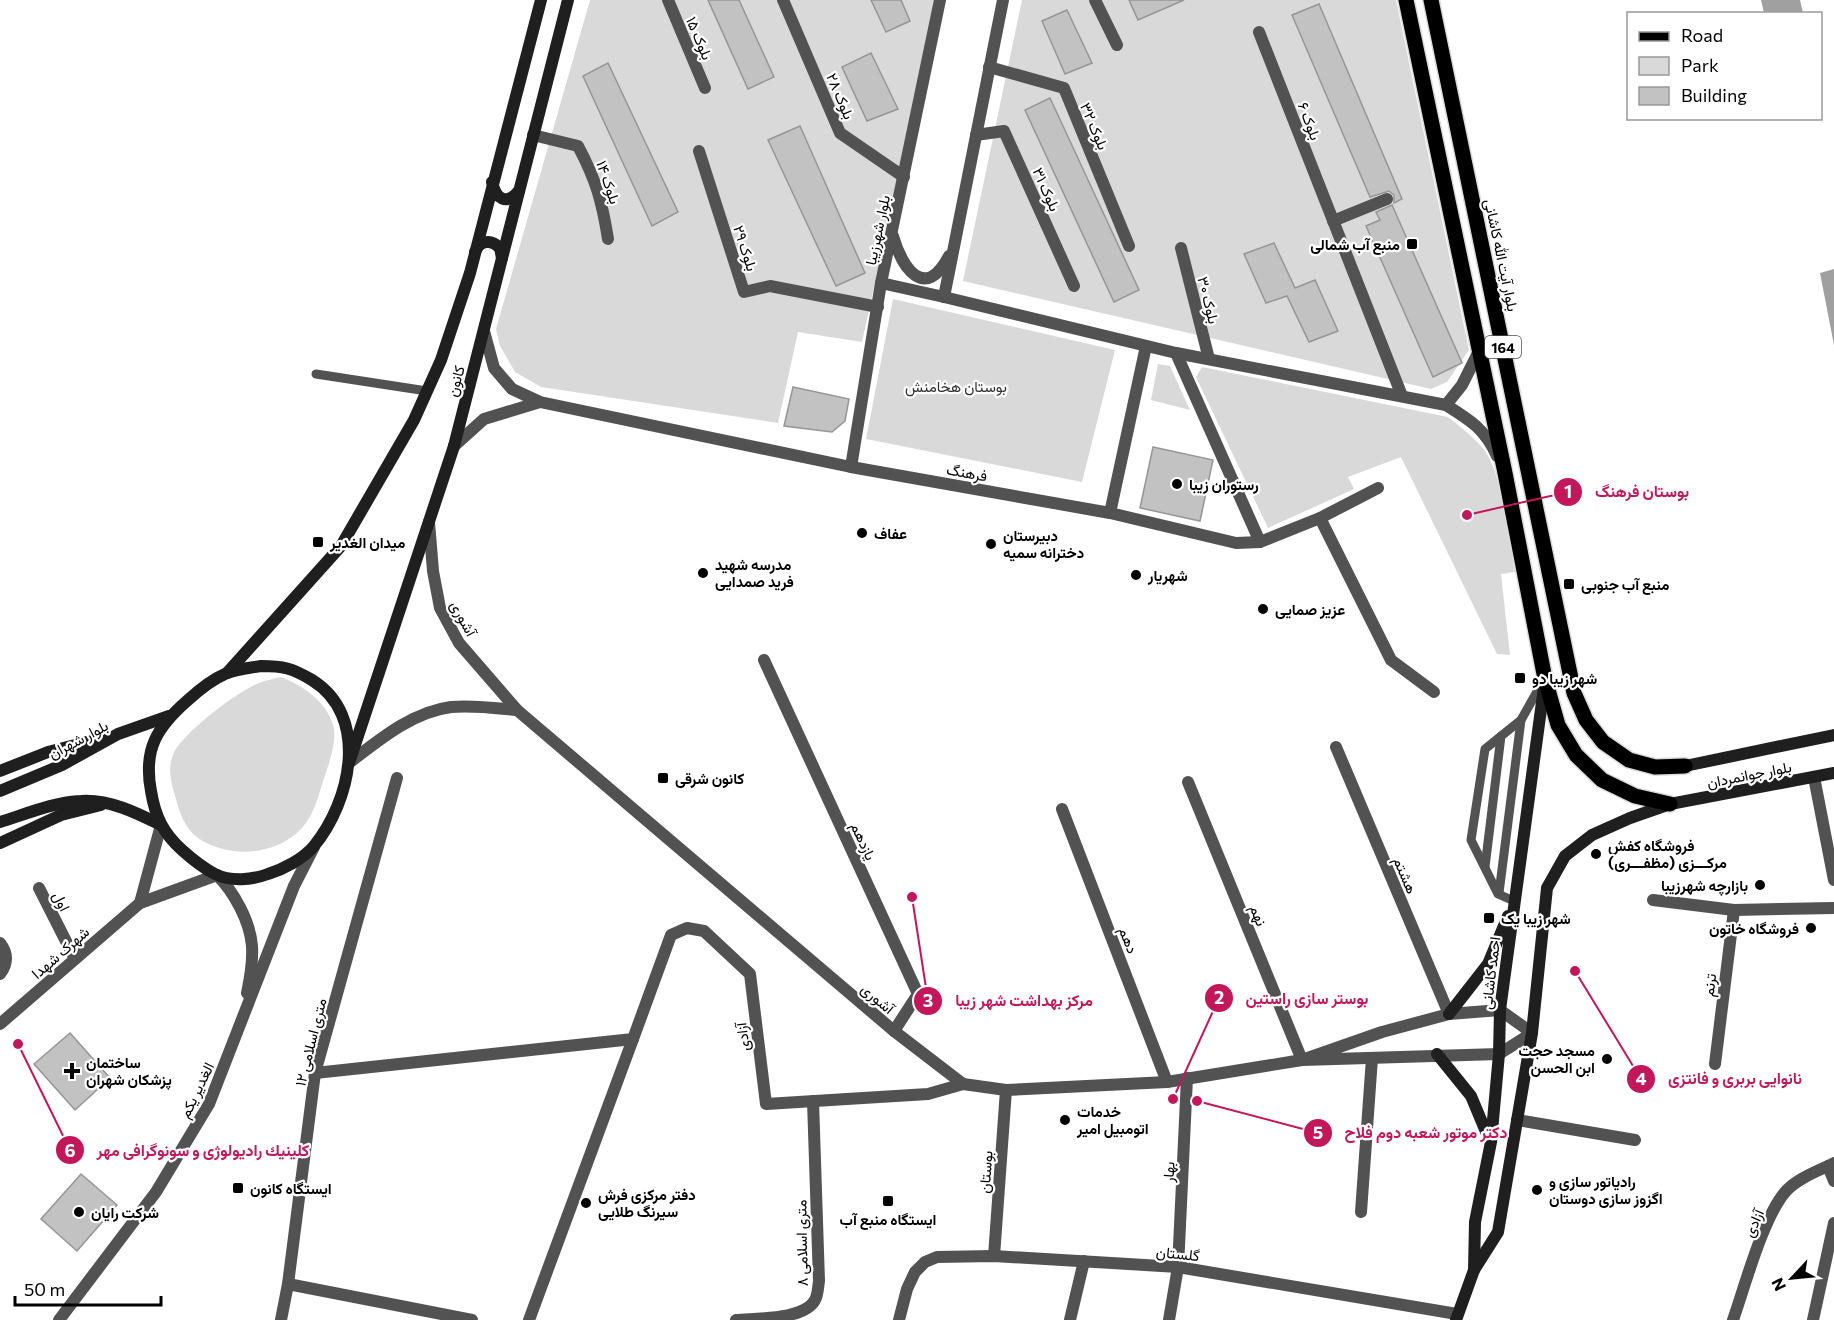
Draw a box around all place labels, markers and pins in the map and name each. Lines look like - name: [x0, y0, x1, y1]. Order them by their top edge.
- place label: منبع آب شمالی: [1310, 235, 1400, 255]
- marker: منبع آب شمالی: [1405, 237, 1419, 251]
- place label: رستوران زیبا: [1189, 475, 1259, 494]
- callout: بوستان فرهنگ: [1553, 475, 1701, 509]
- marker: رستوران زیبا: [1170, 477, 1184, 491]
- place label: عفاف: [874, 524, 907, 542]
- marker: عفاف: [855, 526, 869, 540]
- place label: دبیرستان دخترانه سمیه: [1003, 526, 1084, 562]
- place label: میدان الغدیر: [329, 533, 405, 552]
- marker: میدان الغدیر: [311, 535, 325, 549]
- marker: دبیرستان دخترانه سمیه: [984, 537, 998, 551]
- place label: مدرسه شهید فرید صمدایی: [715, 555, 794, 591]
- marker: مدرسه شهید فرید صمدایی: [696, 566, 710, 580]
- place label: شهریار: [1147, 566, 1188, 585]
- marker: شهریار: [1129, 568, 1143, 582]
- place label: منبع آب جنوبی: [1581, 575, 1669, 595]
- marker: منبع آب جنوبی: [1562, 577, 1576, 591]
- place label: عزیز صمایی: [1275, 600, 1345, 619]
- marker: عزیز صمایی: [1256, 602, 1270, 616]
- place label: شهر زیبا دو: [1532, 669, 1597, 688]
- marker: شهر زیبا دو: [1513, 671, 1527, 685]
- place label: کانون شرقی: [675, 769, 744, 788]
- marker: کانون شرقی: [656, 771, 670, 785]
- place label: فروشگاه کفش مرکـــزی (مظفـــری): [1608, 836, 1727, 872]
- marker: فروشگاه کفش مرکـــزی (مظفـــری): [1589, 847, 1603, 861]
- place label: بازارچه شهرزیبا: [1661, 876, 1748, 896]
- marker: بازارچه شهرزیبا: [1753, 878, 1767, 892]
- place label: شهر زیبا یک: [1501, 909, 1571, 928]
- marker: شهر زیبا یک: [1482, 911, 1496, 925]
- place label: فروشگاه خاتون: [1709, 919, 1799, 938]
- marker: فروشگاه خاتون: [1804, 921, 1818, 935]
- callout: بوستر سازی راستین: [1204, 981, 1381, 1015]
- callout: مرکز بهداشت شهر زیبا: [913, 984, 1105, 1018]
- place label: مسجد حجت ابن الحسن: [1518, 1041, 1595, 1077]
- marker: مسجد حجت ابن الحسن: [1600, 1052, 1614, 1066]
- place label: ساختمان پزشکان شهران: [86, 1053, 172, 1090]
- marker: ساختمان پزشکان شهران: [63, 1062, 81, 1080]
- callout: نانوایی بربری و فانتزی: [1626, 1062, 1814, 1096]
- place label: خدمات اتومبیل امیر: [1076, 1102, 1149, 1138]
- marker: خدمات اتومبیل امیر: [1058, 1113, 1072, 1127]
- callout: دکتر موتور شعبه دوم فلاح: [1303, 1116, 1520, 1150]
- callout: كلینیك رادیولوژی و سونوگرافی مهر: [55, 1133, 321, 1167]
- place label: رادیاتور سازی و اگزوز سازی دوستان: [1549, 1172, 1663, 1208]
- place label: ایستگاه کانون: [250, 1179, 332, 1198]
- marker: ایستگاه کانون: [231, 1181, 245, 1195]
- marker: رادیاتور سازی و اگزوز سازی دوستان: [1530, 1183, 1544, 1197]
- place label: دفتر مرکزی فرش سیرنگ طلایی: [598, 1185, 696, 1221]
- marker: ایستگاه منبع آب: [881, 1194, 895, 1208]
- marker: دفتر مرکزی فرش سیرنگ طلایی: [579, 1196, 593, 1210]
- place label: شرکت رایان: [91, 1203, 159, 1222]
- marker: شرکت رایان: [72, 1205, 86, 1219]
- place label: ایستگاه منبع آب: [840, 1210, 936, 1230]

